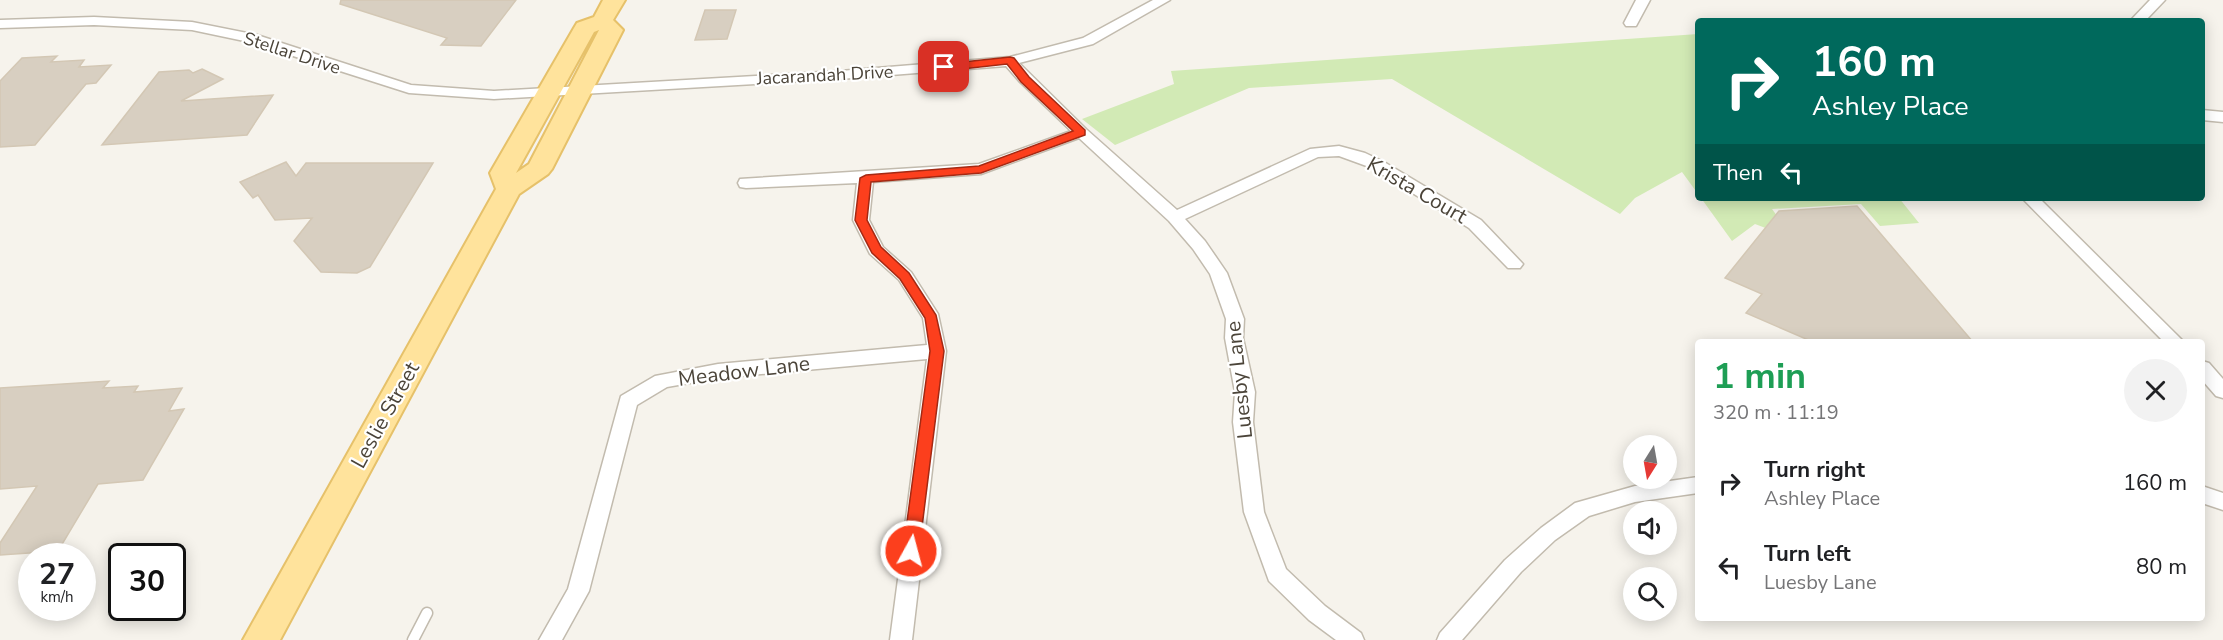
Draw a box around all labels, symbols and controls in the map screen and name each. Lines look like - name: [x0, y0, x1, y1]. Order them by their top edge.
- street label: Stellar Drive: [240, 26, 344, 80]
- text: 160 m: [1812, 34, 1936, 91]
- pin: [918, 41, 969, 92]
- icon: right: [1713, 42, 1791, 120]
- icon: arrive: [927, 50, 960, 83]
- street label: Jacarandah Drive: [755, 59, 894, 91]
- text: Ashley Place: [1812, 88, 1969, 125]
- street label: Krista Court: [1362, 150, 1473, 230]
- icon: left: [1775, 156, 1808, 189]
- text: Then: [1713, 158, 1763, 188]
- street label: Luesby Lane: [1219, 320, 1259, 440]
- street label: Meadow Lane: [676, 349, 812, 393]
- text: 1 min: [1713, 352, 1806, 401]
- street label: Leslie Street: [344, 356, 426, 473]
- button: close: [2124, 359, 2187, 422]
- text: 320 m · 11:19: [1713, 399, 1839, 426]
- north arrow: [1623, 435, 1677, 489]
- map controls: [1623, 435, 1677, 621]
- text: Turn right: [1764, 455, 1865, 485]
- icon: right: [1713, 467, 1746, 500]
- text: 160 m: [2123, 468, 2187, 498]
- text: Ashley Place: [1764, 485, 1880, 512]
- button: sound: [1623, 501, 1677, 555]
- position arrow: [879, 519, 943, 583]
- text: Turn left: [1764, 539, 1851, 569]
- speed limit sign: 30: [108, 543, 186, 621]
- icon: left: [1713, 551, 1746, 584]
- text: 80 m: [2136, 552, 2187, 582]
- text: 27: [39, 554, 75, 595]
- button: search: [1623, 567, 1677, 621]
- text: Luesby Lane: [1764, 569, 1877, 596]
- text: km/h: [40, 587, 74, 607]

